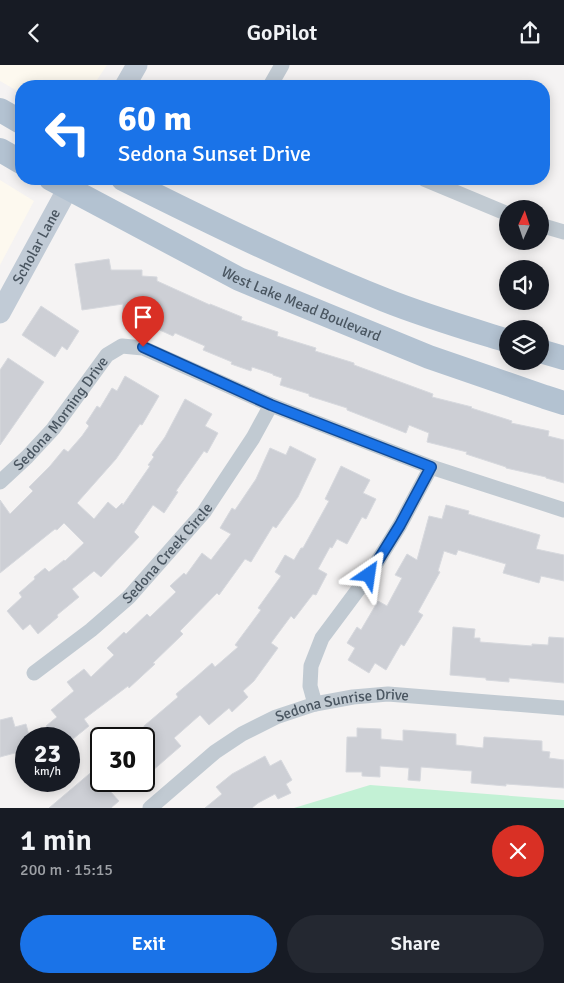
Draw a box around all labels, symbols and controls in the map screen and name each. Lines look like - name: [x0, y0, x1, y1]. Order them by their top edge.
- icon: back: [20, 19, 48, 47]
- text: GoPilot: [247, 19, 317, 46]
- icon: share: [516, 19, 544, 47]
- text: 60 m: [118, 97, 192, 140]
- icon: left: [35, 100, 100, 165]
- text: Sedona Sunset Drive: [118, 140, 311, 167]
- north arrow: [499, 200, 549, 250]
- map controls: [499, 200, 549, 370]
- street label: Scholar Lane: [9, 205, 64, 287]
- button: sound: [499, 260, 549, 310]
- street label: West Lake Mead Boulevard: [218, 262, 384, 345]
- pin: [122, 296, 164, 347]
- icon: arrive: [129, 303, 157, 331]
- button: layers: [499, 320, 549, 370]
- street label: Sedona Morning Drive: [9, 353, 112, 474]
- street label: Sedona Creek Circle: [119, 500, 216, 608]
- position arrow: [342, 548, 394, 600]
- street label: Sedona Sunrise Drive: [273, 685, 410, 726]
- speed limit sign: 30: [90, 727, 155, 792]
- text: 23: [34, 738, 61, 769]
- text: km/h: [34, 764, 61, 779]
- text: 1 min: [20, 822, 92, 859]
- button: close: [492, 825, 544, 877]
- text: 200 m · 15:15: [20, 860, 113, 880]
- button: Exit: [20, 915, 277, 973]
- button: Share: [287, 915, 544, 973]

